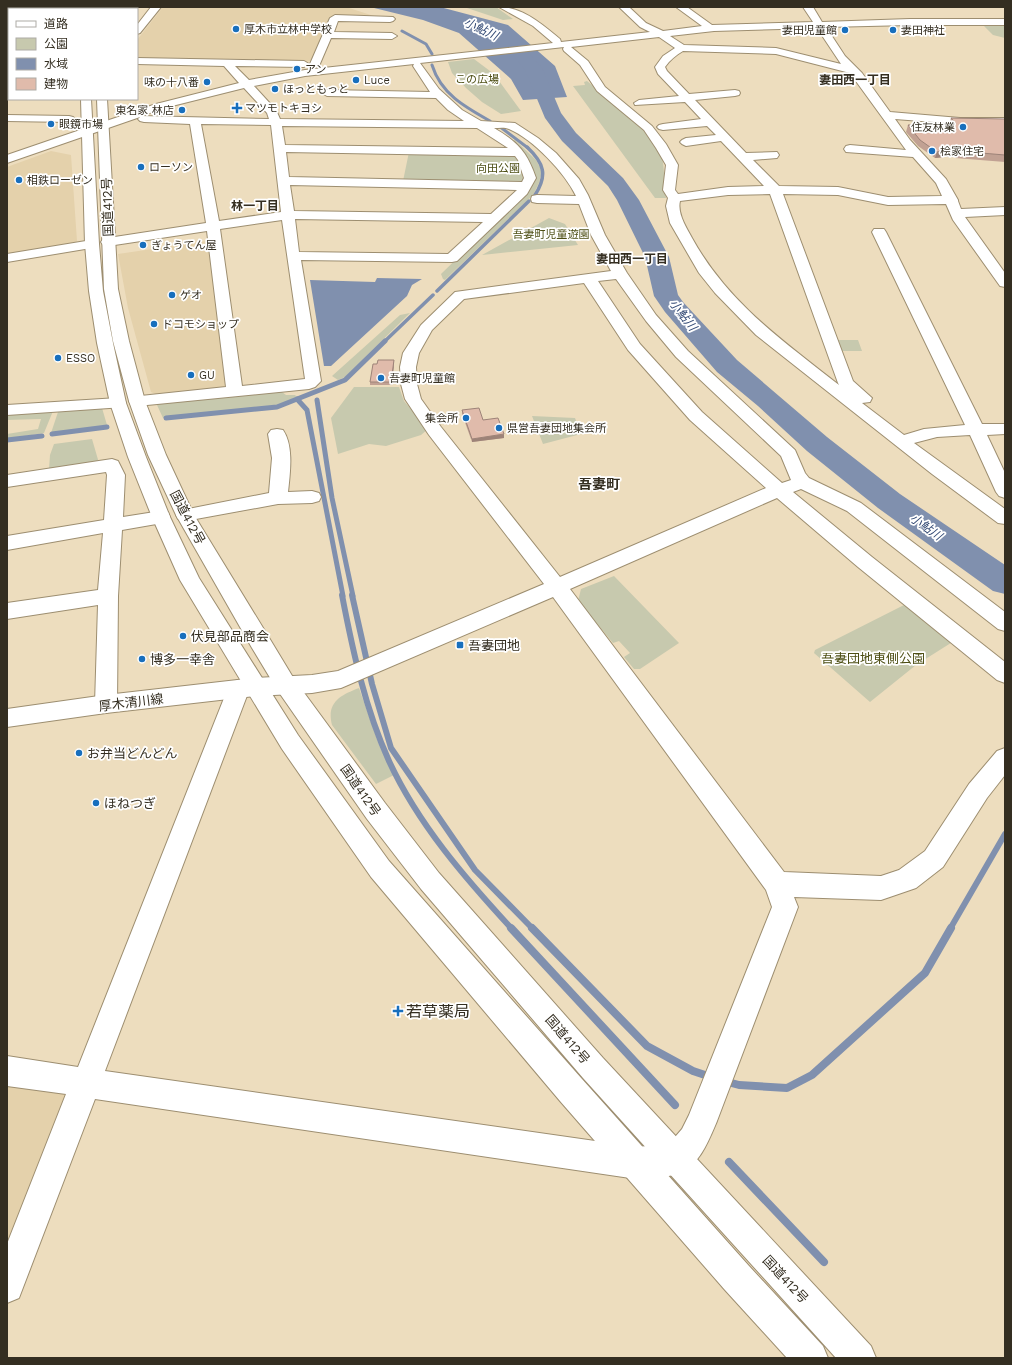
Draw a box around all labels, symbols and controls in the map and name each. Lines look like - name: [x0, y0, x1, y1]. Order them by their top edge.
- legend: [8, 8, 138, 100]
- water label: 小鮎川: [462, 15, 502, 44]
- text: 道路: [44, 17, 68, 31]
- place label: 厚木市立林中学校: [244, 23, 332, 36]
- marker: 厚木市立林中学校: [231, 24, 241, 34]
- place label: 妻田児童館: [782, 24, 837, 37]
- place label: 妻田神社: [901, 24, 945, 37]
- marker: 妻田児童館: [840, 25, 850, 35]
- marker: 妻田神社: [888, 25, 898, 35]
- text: 公園: [44, 37, 68, 51]
- text: 水域: [44, 57, 68, 71]
- place label: アン: [305, 63, 327, 76]
- marker: アン: [292, 64, 302, 74]
- park label: この広場: [455, 73, 499, 86]
- district label: 妻田西一丁目: [819, 73, 891, 87]
- place label: Luce: [364, 74, 390, 87]
- marker: Luce: [351, 75, 361, 85]
- place label: 味の十八番: [144, 76, 199, 89]
- text: 建物: [44, 77, 68, 91]
- marker: 味の十八番: [202, 77, 212, 87]
- place label: ほっともっと: [283, 83, 349, 96]
- marker: ほっともっと: [270, 84, 280, 94]
- place label: マツモトキヨシ: [245, 102, 322, 115]
- marker: マツモトキヨシ: [232, 103, 242, 113]
- place label: 東名家 林店: [115, 104, 174, 117]
- marker: 東名家 林店: [177, 105, 187, 115]
- place label: 眼鏡市場: [59, 118, 103, 131]
- marker: 眼鏡市場: [46, 119, 56, 129]
- place label: 住友林業: [911, 121, 955, 134]
- marker: 住友林業: [958, 122, 968, 132]
- place label: 桧家住宅: [940, 145, 984, 158]
- marker: 桧家住宅: [927, 146, 937, 156]
- place label: ローソン: [149, 161, 193, 174]
- marker: ローソン: [136, 162, 146, 172]
- park label: 向田公園: [476, 162, 520, 175]
- place label: 相鉄ローゼン: [27, 174, 93, 187]
- marker: 相鉄ローゼン: [14, 175, 24, 185]
- street label: 国道412号: [99, 177, 116, 237]
- district label: 林一丁目: [231, 199, 279, 213]
- park label: 吾妻町児童遊園: [513, 228, 590, 241]
- place label: ぎょうてん屋: [151, 239, 216, 252]
- marker: ぎょうてん屋: [138, 240, 148, 250]
- district label: 妻田西一丁目: [596, 252, 668, 266]
- place label: ゲオ: [180, 289, 202, 302]
- marker: ゲオ: [167, 290, 177, 300]
- water label: 小鮎川: [666, 297, 701, 335]
- place label: ドコモショップ: [162, 318, 239, 331]
- marker: ドコモショップ: [149, 319, 159, 329]
- place label: ESSO: [66, 352, 95, 365]
- marker: ESSO: [53, 353, 63, 363]
- place label: GU: [199, 369, 215, 382]
- marker: GU: [186, 370, 196, 380]
- place label: 吾妻町児童館: [389, 372, 455, 385]
- marker: 吾妻町児童館: [376, 373, 386, 383]
- place label: 集会所: [425, 412, 459, 425]
- marker: 集会所: [461, 413, 471, 423]
- place label: 県営吾妻団地集会所: [507, 422, 607, 435]
- marker: 県営吾妻団地集会所: [494, 423, 504, 433]
- district label: 吾妻町: [578, 476, 620, 492]
- street label: 国道412号: [167, 487, 208, 547]
- water label: 小鮎川: [907, 511, 946, 544]
- place label: 伏見部品商会: [191, 629, 269, 644]
- marker: 伏見部品商会: [178, 631, 188, 641]
- place label: 吾妻団地: [468, 638, 520, 653]
- marker: 吾妻団地: [455, 640, 465, 650]
- park label: 吾妻団地東側公園: [821, 651, 925, 666]
- place label: 博多一幸舎: [150, 652, 215, 667]
- marker: 博多一幸舎: [137, 654, 147, 664]
- street label: 厚木清川線: [98, 691, 164, 714]
- place label: お弁当どんどん: [87, 746, 178, 761]
- marker: お弁当どんどん: [74, 748, 84, 758]
- street label: 国道412号: [337, 762, 384, 819]
- place label: ほねつぎ: [104, 796, 156, 811]
- marker: ほねつぎ: [91, 798, 101, 808]
- place label: 若草薬局: [406, 1002, 470, 1021]
- marker: 若草薬局: [393, 1006, 403, 1016]
- street label: 国道412号: [542, 1012, 593, 1067]
- street label: 国道412号: [760, 1253, 811, 1306]

